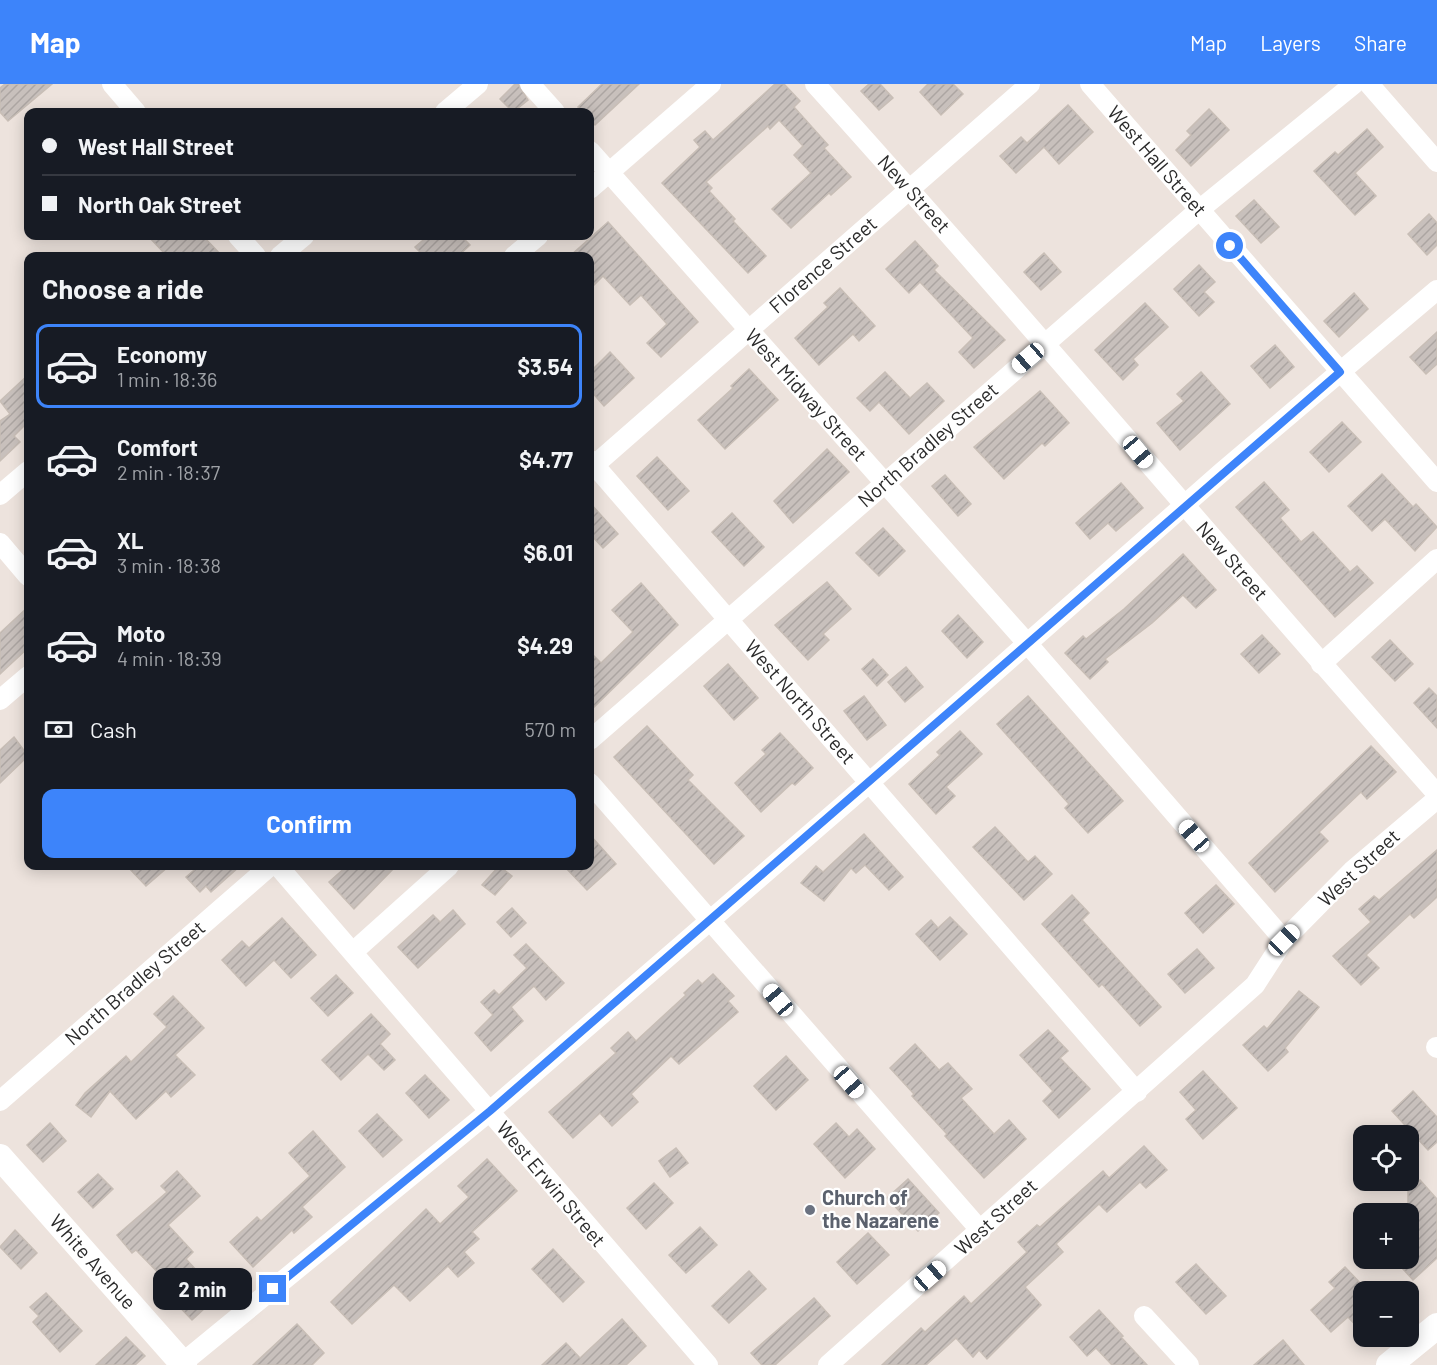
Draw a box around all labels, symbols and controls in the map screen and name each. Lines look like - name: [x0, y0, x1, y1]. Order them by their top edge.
- text: Map: [30, 25, 81, 59]
- text: Map: [1190, 30, 1227, 55]
- text: Layers: [1260, 30, 1321, 55]
- text: Share: [1354, 30, 1407, 55]
- street label: West Hall Street: [1103, 100, 1212, 221]
- text: West Hall Street: [78, 133, 234, 159]
- street label: New Street: [873, 149, 956, 237]
- text: North Oak Street: [78, 191, 241, 217]
- street label: Florence Street: [764, 211, 881, 318]
- route start: [1216, 232, 1243, 259]
- text: Choose a ride: [42, 272, 204, 304]
- street label: West Midway Street: [741, 323, 873, 466]
- icon: car: [45, 339, 99, 393]
- car: [1009, 339, 1047, 377]
- text: Economy: [117, 341, 207, 367]
- text: $3.54: [517, 353, 573, 379]
- text: 1 min · 18:36: [117, 367, 217, 391]
- street label: North Bradley Street: [852, 377, 1002, 512]
- icon: car: [45, 432, 99, 486]
- car: [1120, 432, 1156, 472]
- text: Comfort: [117, 434, 198, 460]
- text: $4.77: [519, 446, 573, 472]
- text: 2 min · 18:37: [117, 460, 220, 484]
- street label: New Street: [1192, 516, 1274, 605]
- icon: car: [45, 525, 99, 579]
- text: XL: [117, 527, 143, 553]
- text: $6.01: [523, 539, 573, 565]
- text: 3 min · 18:38: [117, 553, 221, 577]
- icon: car: [45, 618, 99, 672]
- text: Moto: [117, 620, 165, 646]
- text: $4.29: [517, 632, 573, 658]
- street label: West North Street: [740, 634, 861, 768]
- text: 4 min · 18:39: [117, 646, 222, 670]
- icon: cash: [42, 713, 75, 746]
- text: Cash: [90, 716, 137, 742]
- text: 570 m: [524, 717, 576, 741]
- button: Confirm: [42, 789, 576, 858]
- car: [1175, 817, 1213, 855]
- street label: West Street: [1313, 824, 1404, 911]
- street label: North Bradley Street: [59, 915, 209, 1050]
- car: [1265, 921, 1303, 959]
- car: [760, 980, 796, 1020]
- car: [830, 1063, 868, 1101]
- street label: West Erwin Street: [492, 1116, 611, 1251]
- map controls: [1353, 1125, 1419, 1347]
- button: locate: [1353, 1125, 1419, 1191]
- street label: West Street: [949, 1173, 1041, 1259]
- place label: Church of the Nazarene: [822, 1185, 939, 1232]
- marker: Church of the Nazarene: [803, 1203, 817, 1217]
- button: +: [1353, 1203, 1419, 1269]
- street label: White Avenue: [45, 1209, 142, 1314]
- car: [911, 1257, 949, 1295]
- callout: 2 min: [153, 1268, 252, 1310]
- route end: [259, 1275, 286, 1302]
- text: 2 min: [179, 1277, 226, 1301]
- button: −: [1353, 1281, 1419, 1347]

